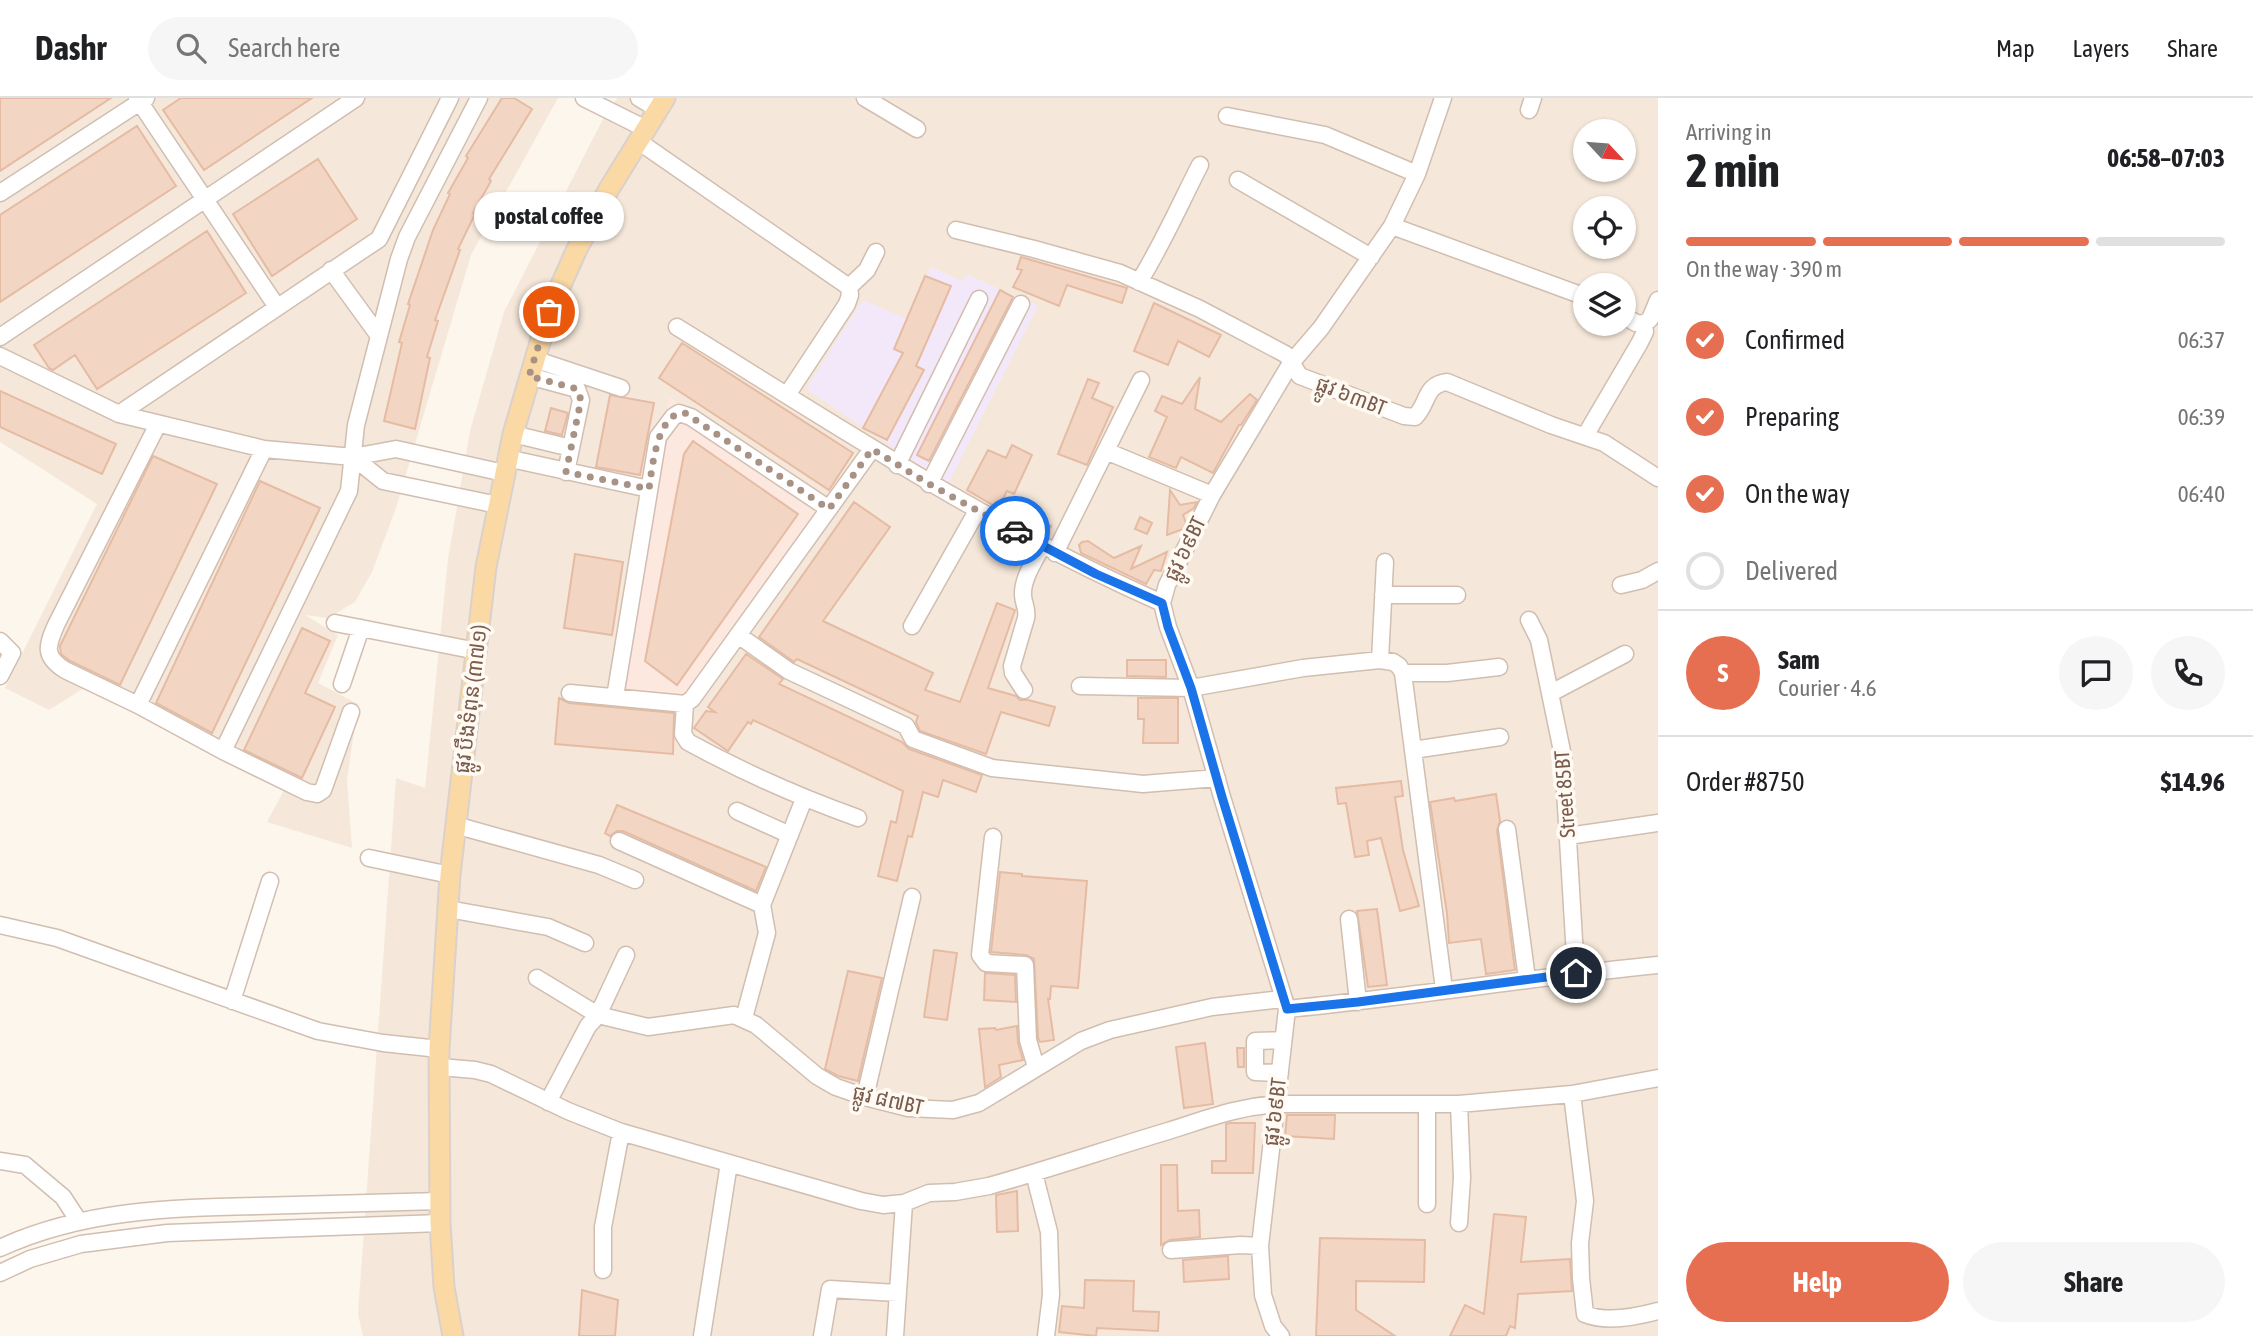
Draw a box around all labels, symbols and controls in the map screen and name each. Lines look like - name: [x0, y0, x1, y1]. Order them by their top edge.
- search box: [148, 17, 638, 80]
- text: Dashr: [35, 29, 106, 67]
- icon: search: [172, 29, 210, 67]
- text: Search here: [228, 33, 340, 63]
- text: Map: [1996, 35, 2035, 62]
- text: Layers: [2073, 35, 2129, 62]
- text: Share: [2167, 35, 2218, 62]
- north arrow: [1573, 119, 1636, 182]
- map controls: [1573, 119, 1636, 336]
- text: Arriving in: [1686, 119, 1772, 145]
- text: 06:58–07:03: [2107, 143, 2225, 173]
- text: 2 min: [1686, 144, 1780, 197]
- callout: postal coffee: [474, 193, 624, 242]
- button: locate: [1573, 196, 1636, 259]
- text: postal coffee: [495, 203, 603, 229]
- text: On the way · 390 m: [1686, 256, 1842, 282]
- button: layers: [1573, 273, 1636, 336]
- pin: [519, 282, 579, 342]
- icon: bag: [530, 293, 568, 331]
- icon: check: [1686, 321, 1724, 359]
- text: Confirmed: [1745, 325, 1845, 355]
- text: 06:37: [2178, 327, 2225, 353]
- street label: ផ្លូវ ៦៣BT: [1310, 371, 1390, 427]
- icon: check: [1686, 398, 1724, 436]
- text: Preparing: [1745, 402, 1839, 432]
- text: 06:39: [2178, 404, 2225, 430]
- icon: check: [1686, 475, 1724, 513]
- text: On the way: [1745, 479, 1850, 509]
- text: 06:40: [2178, 481, 2225, 507]
- courier: [980, 496, 1050, 566]
- icon: car: [996, 512, 1034, 550]
- street label: ផ្លូវ ៦៩BT: [1158, 512, 1217, 588]
- text: Delivered: [1745, 556, 1838, 586]
- street label: ផ្លូវ បឹងទំពុន (៣៧១): [449, 623, 499, 776]
- button: chat: [2059, 636, 2133, 710]
- button: phone: [2151, 636, 2225, 710]
- text: Sam: [1778, 645, 1820, 675]
- text: S: [1718, 658, 1728, 688]
- text: Courier · 4.6: [1778, 675, 1877, 701]
- street label: Street 85BT: [1549, 749, 1579, 839]
- text: Order #8750: [1686, 767, 1805, 797]
- text: $14.96: [2161, 767, 2225, 797]
- pin: [1546, 943, 1606, 1003]
- icon: home: [1557, 954, 1595, 992]
- street label: ផ្លូវ ៦៩BT: [1258, 1076, 1298, 1149]
- street label: ផ្លូវ ៨៧BT: [849, 1079, 926, 1127]
- button: Help: [1686, 1242, 1949, 1322]
- button: Share: [1963, 1242, 2225, 1322]

